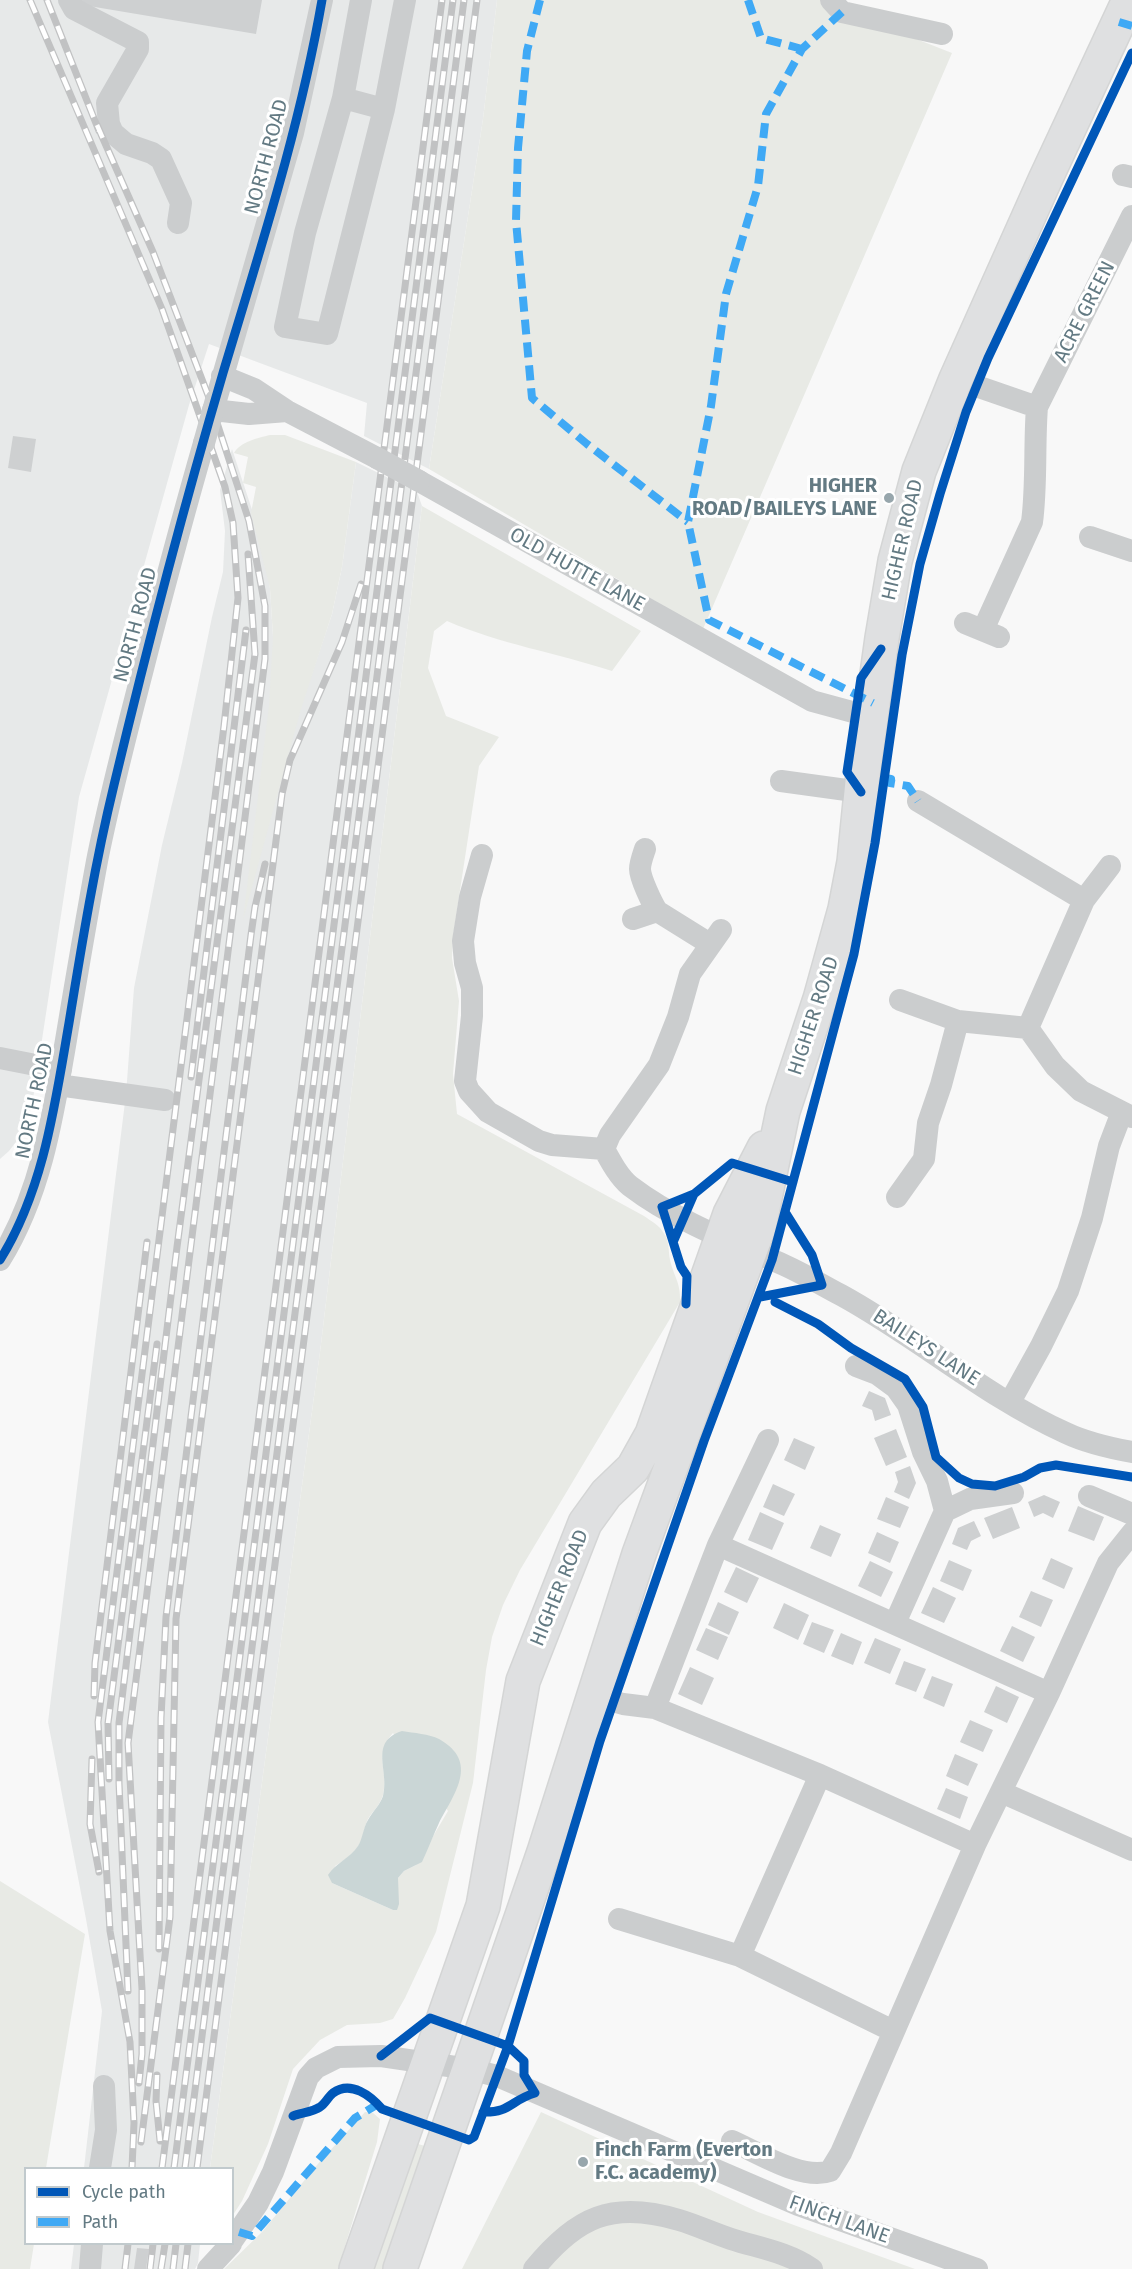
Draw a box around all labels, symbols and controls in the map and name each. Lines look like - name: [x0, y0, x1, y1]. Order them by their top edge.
- street label: NORTH ROAD: [240, 97, 294, 217]
- street label: ACRE GREEN: [1049, 257, 1121, 367]
- place label: HIGHER ROAD/BAILEYS LANE: [692, 474, 877, 521]
- street label: HIGHER ROAD: [877, 477, 929, 603]
- marker: HIGHER ROAD/BAILEYS LANE: [882, 491, 896, 505]
- street label: OLD HUTTE LANE: [505, 523, 649, 617]
- street label: NORTH ROAD: [109, 565, 163, 685]
- street label: HIGHER ROAD: [783, 953, 845, 1079]
- street label: NORTH ROAD: [11, 1041, 59, 1161]
- street label: BAILEYS LANE: [868, 1305, 984, 1391]
- street label: HIGHER ROAD: [526, 1526, 594, 1650]
- place label: Finch Farm (Everton F.C. academy): [595, 2138, 773, 2185]
- marker: Finch Farm (Everton F.C. academy): [576, 2155, 590, 2169]
- legend: [24, 2167, 234, 2245]
- text: Cycle path: [82, 2181, 166, 2203]
- street label: FINCH LANE: [785, 2191, 893, 2249]
- text: Path: [82, 2211, 118, 2233]

